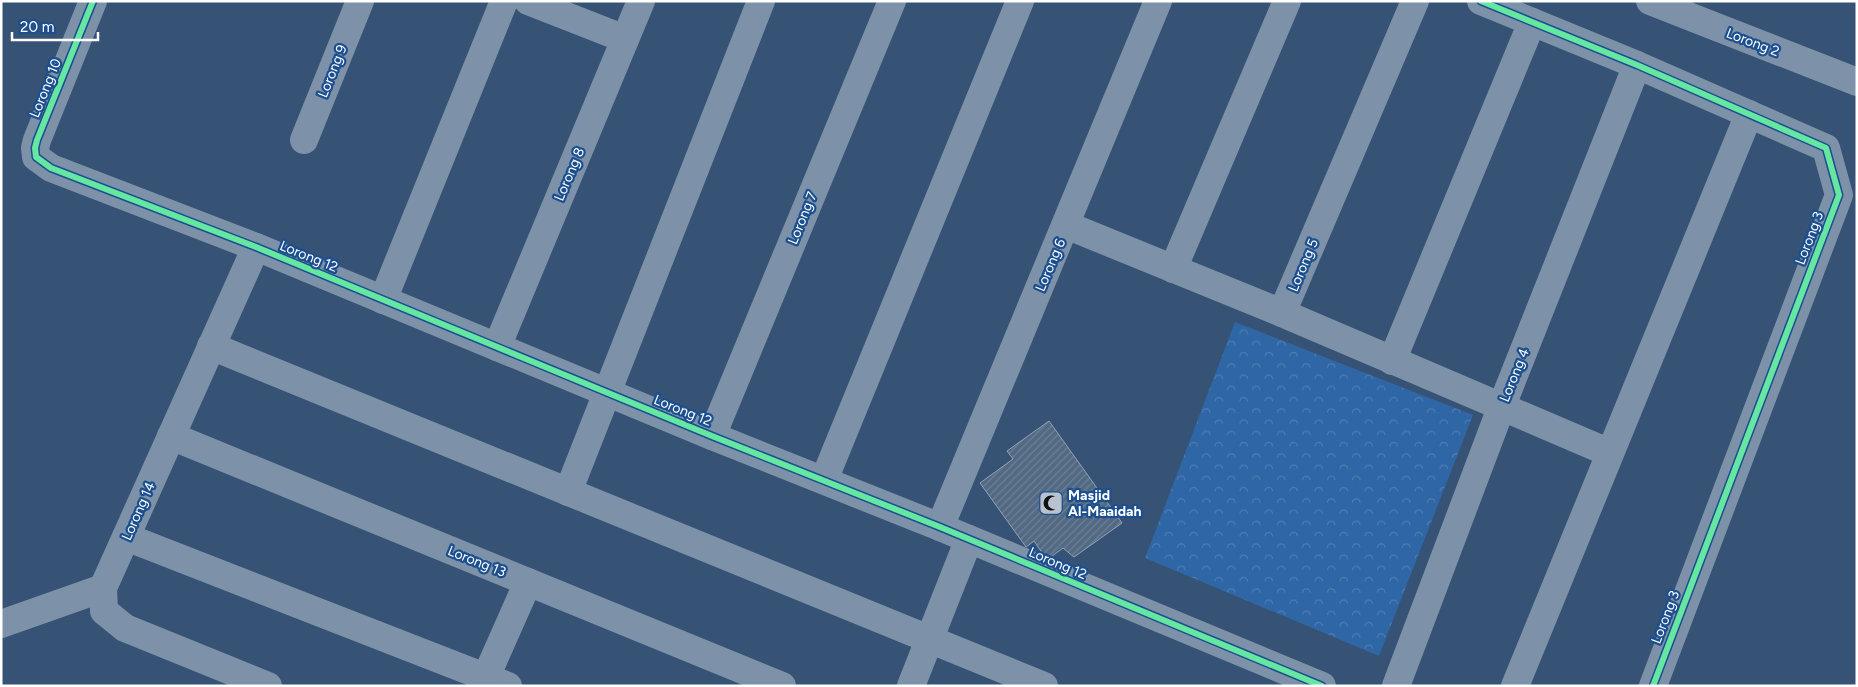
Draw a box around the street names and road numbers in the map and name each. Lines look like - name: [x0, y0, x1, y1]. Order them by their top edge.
- street label: Lorong 2: [1724, 25, 1782, 60]
- street label: Lorong 9: [314, 42, 351, 100]
- street label: Lorong 10: [26, 56, 65, 120]
- street label: Lorong 8: [551, 145, 588, 203]
- street label: Lorong 7: [784, 189, 821, 247]
- street label: Lorong 3: [1792, 209, 1827, 267]
- street label: Lorong 6: [1032, 236, 1069, 294]
- street label: Lorong 5: [1285, 236, 1322, 294]
- street label: Lorong 12: [277, 237, 340, 276]
- street label: Lorong 4: [1496, 346, 1533, 405]
- street label: Lorong 12: [651, 391, 714, 430]
- street label: Lorong 14: [118, 479, 159, 543]
- street label: Lorong 13: [445, 542, 508, 581]
- street label: Lorong 12: [1026, 544, 1089, 583]
- street label: Lorong 3: [1648, 588, 1683, 646]

